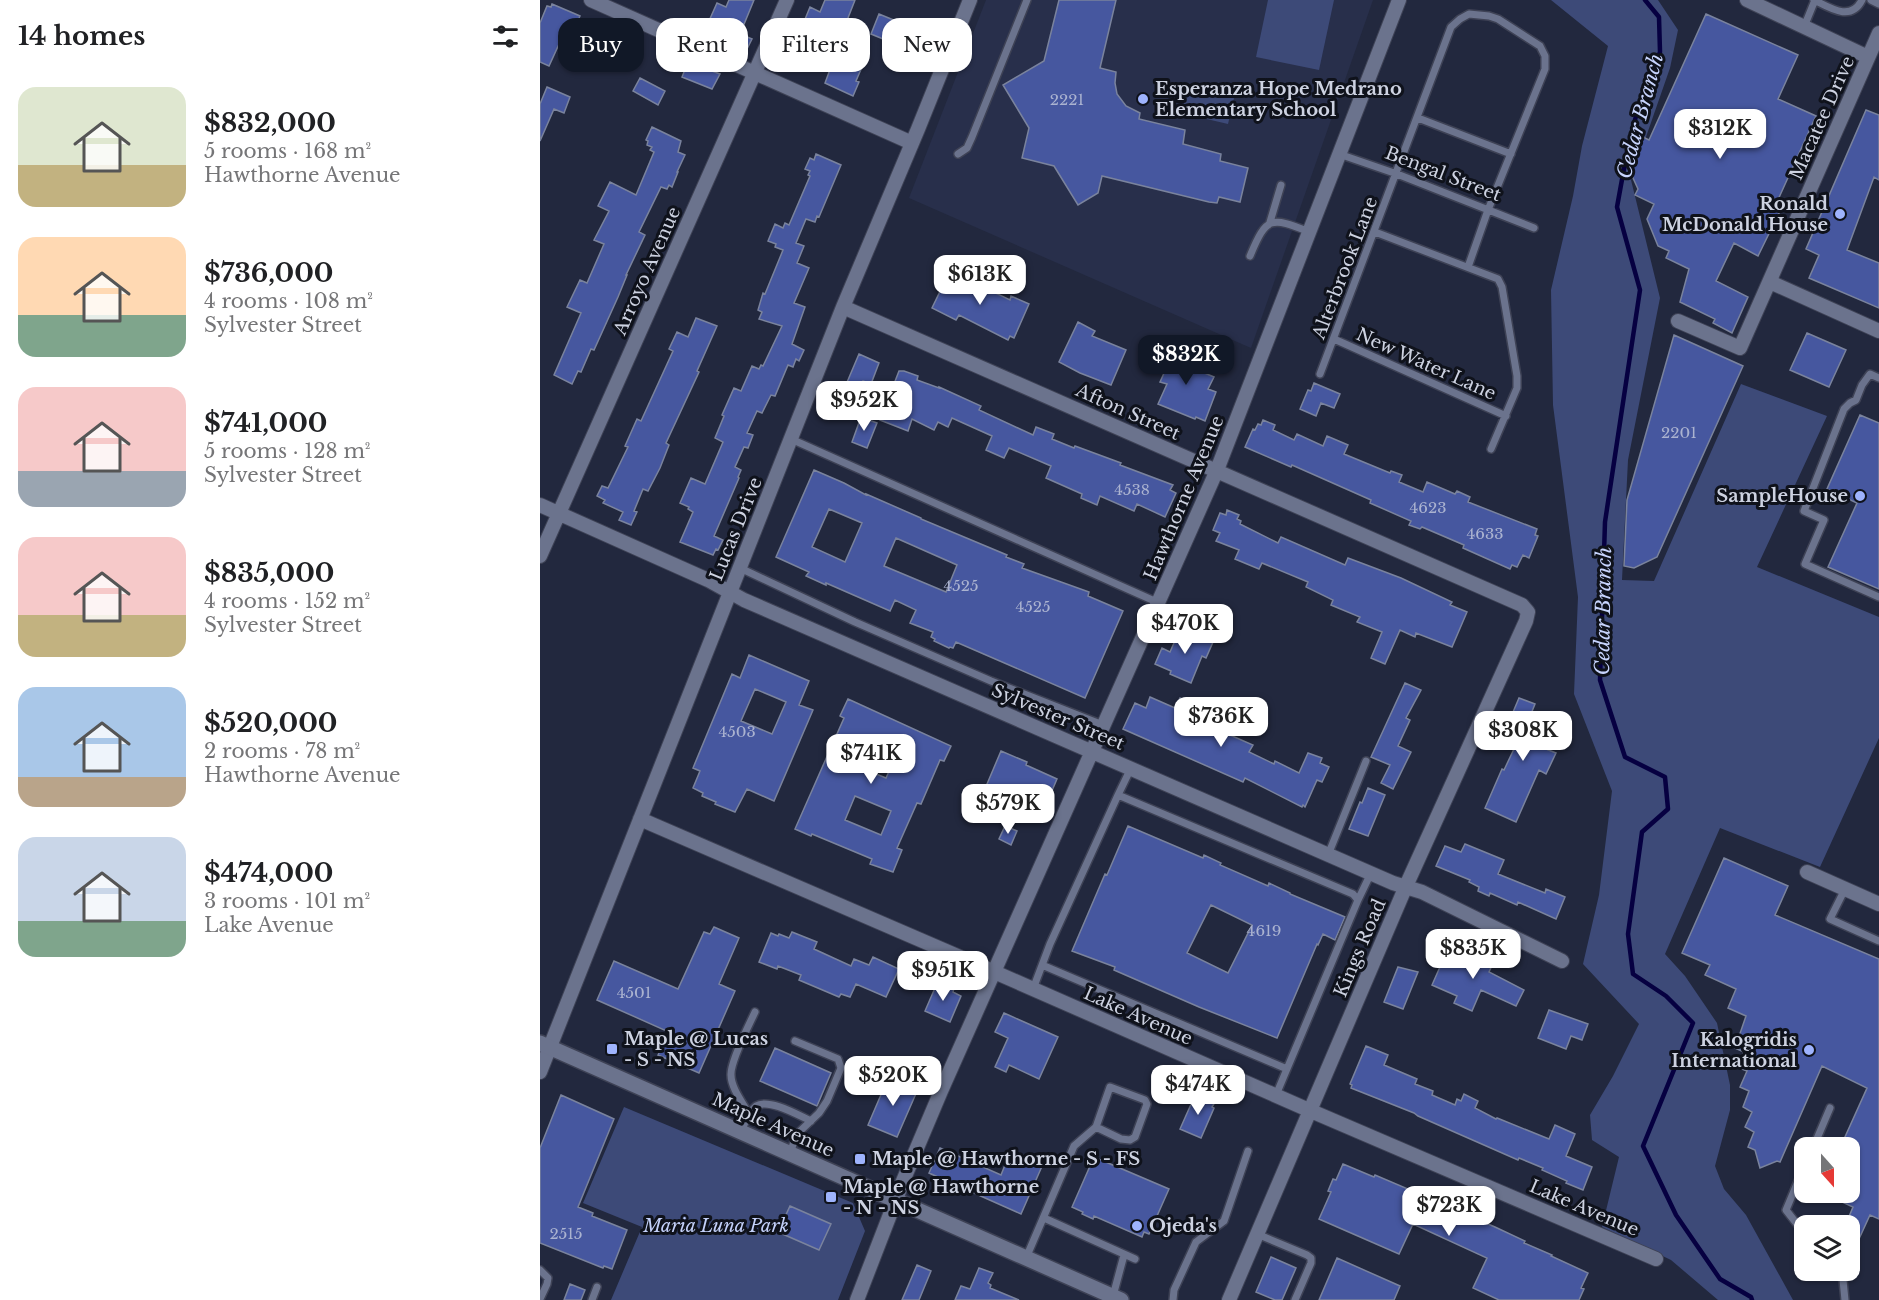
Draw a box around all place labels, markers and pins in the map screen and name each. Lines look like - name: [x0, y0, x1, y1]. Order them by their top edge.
- place label: Esperanza Hope Medrano Elementary School: [1155, 78, 1402, 121]
- marker: Esperanza Hope Medrano Elementary School: [1136, 92, 1150, 106]
- pin: $312K: [1678, 109, 1762, 160]
- place label: Ronald McDonald House: [1662, 193, 1828, 236]
- marker: Ronald McDonald House: [1833, 207, 1847, 221]
- pin: $613K: [938, 255, 1022, 306]
- pin: $832K: [1144, 335, 1228, 386]
- pin: $952K: [822, 381, 906, 432]
- place label: SampleHouse: [1716, 485, 1848, 507]
- marker: SampleHouse: [1853, 489, 1867, 503]
- pin: $470K: [1143, 604, 1227, 655]
- pin: $736K: [1179, 697, 1263, 748]
- pin: $308K: [1481, 711, 1565, 762]
- pin: $741K: [829, 734, 913, 785]
- pin: $579K: [966, 784, 1050, 835]
- pin: $835K: [1431, 929, 1515, 980]
- pin: $951K: [901, 951, 985, 1002]
- place label: Maple @ Lucas - S - NS: [624, 1028, 768, 1071]
- place label: Kalogridis International: [1671, 1029, 1798, 1072]
- marker: Maple @ Lucas - S - NS: [605, 1042, 619, 1056]
- marker: Kalogridis International: [1802, 1043, 1816, 1057]
- pin: $520K: [851, 1056, 935, 1107]
- pin: $474K: [1156, 1065, 1240, 1116]
- place label: Maple @ Hawthorne - S - FS: [872, 1148, 1140, 1170]
- marker: Maple @ Hawthorne - S - FS: [853, 1152, 867, 1166]
- place label: Maple @ Hawthorne - N - NS: [843, 1176, 1039, 1219]
- pin: $723K: [1407, 1186, 1491, 1237]
- marker: Maple @ Hawthorne - N - NS: [824, 1190, 838, 1204]
- place label: Ojeda's: [1149, 1215, 1217, 1237]
- marker: Ojeda's: [1130, 1219, 1144, 1233]

